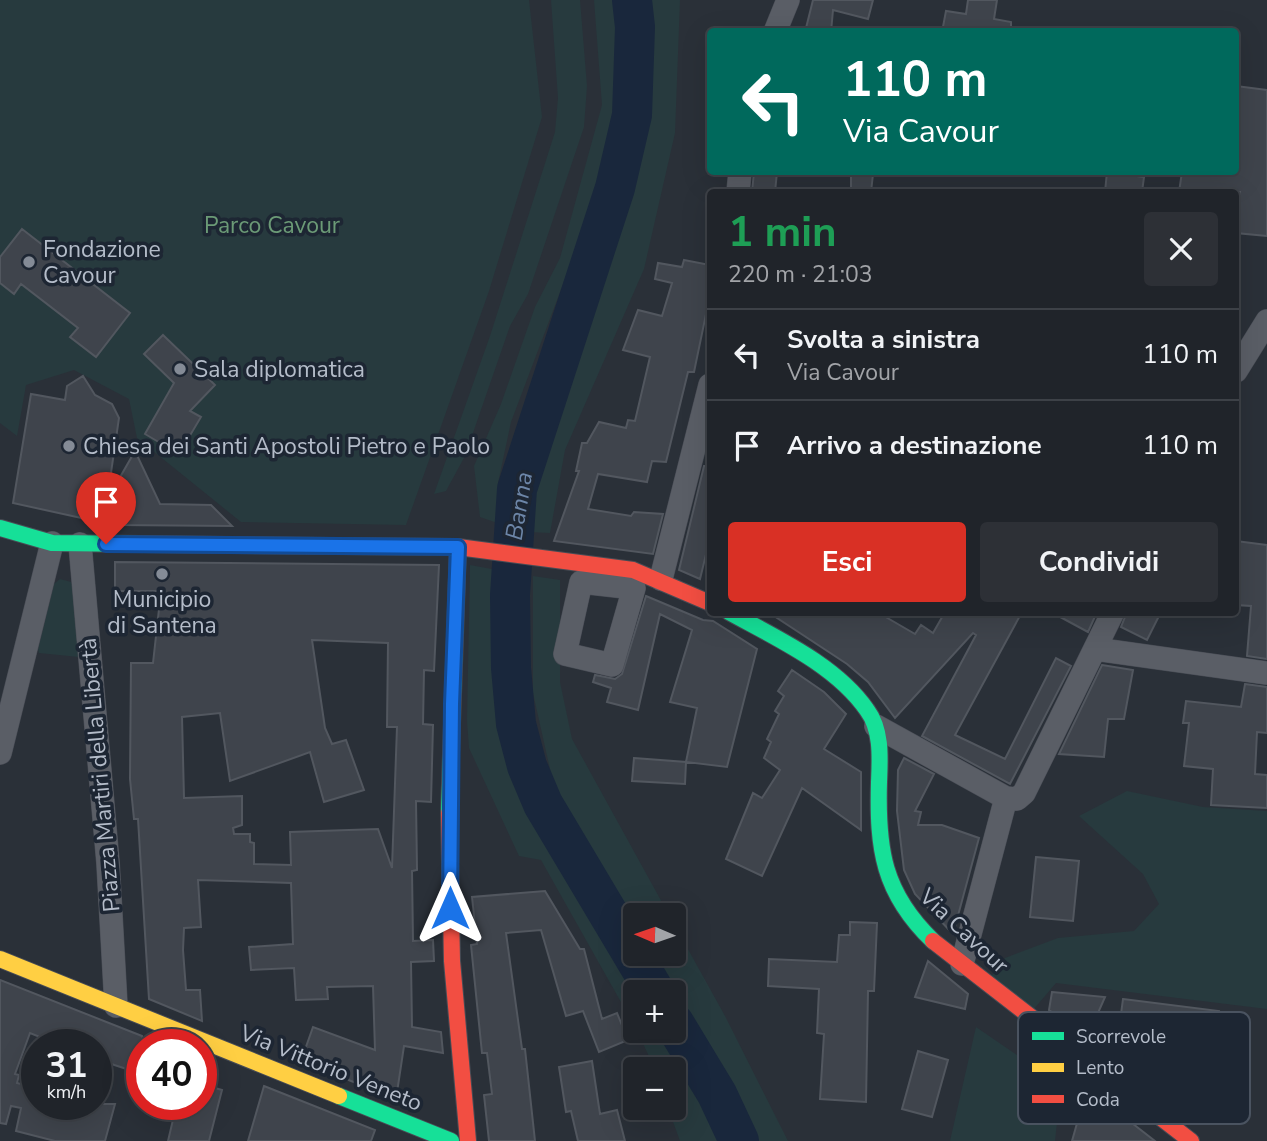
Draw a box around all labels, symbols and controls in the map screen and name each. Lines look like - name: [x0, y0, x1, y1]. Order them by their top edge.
- text: 110 m: [843, 46, 987, 113]
- icon: left: [728, 56, 819, 147]
- text: Via Cavour: [843, 110, 999, 153]
- text: 1 min: [728, 204, 837, 261]
- park label: Parco Cavour: [204, 210, 341, 241]
- button: close: [1144, 212, 1218, 286]
- place label: Fondazione Cavour: [43, 234, 161, 291]
- marker: Fondazione Cavour: [21, 254, 37, 270]
- text: 220 m · 21:03: [728, 259, 873, 290]
- text: Svolta a sinistra: [787, 322, 980, 357]
- icon: left: [728, 336, 766, 374]
- text: 110 m: [1142, 337, 1218, 372]
- place label: Sala diplomatica: [194, 354, 365, 385]
- text: Via Cavour: [787, 357, 899, 388]
- marker: Sala diplomatica: [172, 361, 188, 377]
- icon: arrive: [728, 427, 766, 465]
- text: Arrivo a destinazione: [787, 428, 1042, 463]
- text: 110 m: [1142, 428, 1218, 463]
- place label: Chiesa dei Santi Apostoli Pietro e Paolo: [83, 431, 490, 462]
- marker: Chiesa dei Santi Apostoli Pietro e Paolo: [61, 438, 77, 454]
- water label: Banna: [498, 469, 540, 543]
- pin: [76, 472, 136, 544]
- icon: arrive: [87, 483, 125, 521]
- button: Esci: [728, 522, 966, 602]
- button: Condividi: [980, 522, 1218, 602]
- marker: Municipio di Santena: [154, 566, 170, 582]
- place label: Municipio di Santena: [107, 584, 217, 641]
- street label: Piazza Martiri della Libertà: [73, 637, 127, 913]
- position arrow: [413, 871, 487, 945]
- street label: Via Cavour: [912, 881, 1016, 981]
- north arrow: [623, 903, 686, 966]
- map controls: [623, 903, 686, 1120]
- button: +: [623, 980, 686, 1043]
- legend: [1018, 1012, 1250, 1124]
- street label: Via Vittorio Veneto: [234, 1017, 427, 1119]
- text: Scorrevole: [1076, 1024, 1166, 1050]
- speed limit sign: 40: [126, 1029, 217, 1120]
- text: 31: [45, 1042, 88, 1089]
- text: Lento: [1076, 1055, 1124, 1081]
- button: −: [623, 1057, 686, 1120]
- text: km/h: [47, 1080, 86, 1104]
- text: Coda: [1076, 1087, 1120, 1113]

